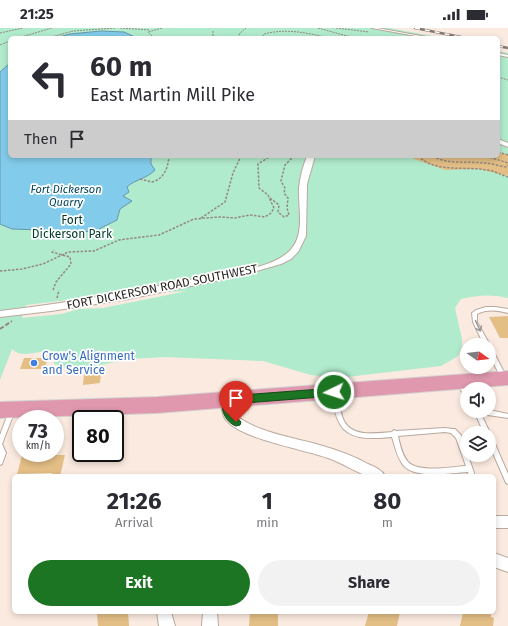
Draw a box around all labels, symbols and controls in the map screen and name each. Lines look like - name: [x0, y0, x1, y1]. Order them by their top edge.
- text: 21:25: [20, 5, 54, 23]
- text: 60 m: [90, 50, 152, 83]
- icon: left: [24, 52, 76, 104]
- text: East Martin Mill Pike: [90, 84, 255, 106]
- icon: arrive: [66, 128, 88, 150]
- text: Then: [24, 130, 58, 148]
- water label: Fort Dickerson Quarry: [30, 183, 102, 209]
- park label: Fort Dickerson Park: [32, 213, 113, 241]
- street label: FORT DICKERSON ROAD SOUTHWEST: [65, 261, 259, 312]
- one-way arrow: [474, 320, 482, 332]
- north arrow: [460, 338, 496, 374]
- map controls: [460, 338, 496, 462]
- place label: Crow's Alignment and Service: [42, 349, 136, 377]
- marker: Crow's Alignment and Service: [29, 358, 39, 368]
- position arrow: [313, 371, 355, 413]
- pin: [219, 381, 253, 422]
- button: sound: [460, 382, 496, 418]
- icon: arrive: [225, 387, 247, 409]
- speed limit sign: 80: [72, 410, 124, 462]
- text: 73: [28, 419, 48, 443]
- button: layers: [460, 426, 496, 462]
- text: km/h: [26, 440, 50, 452]
- text: 21:26: [107, 487, 161, 515]
- text: 1: [262, 487, 273, 515]
- text: 80: [373, 487, 401, 515]
- text: Arrival: [115, 515, 153, 530]
- text: min: [256, 515, 279, 530]
- text: m: [382, 515, 393, 530]
- button: Exit: [28, 560, 250, 606]
- button: Share: [258, 560, 480, 606]

